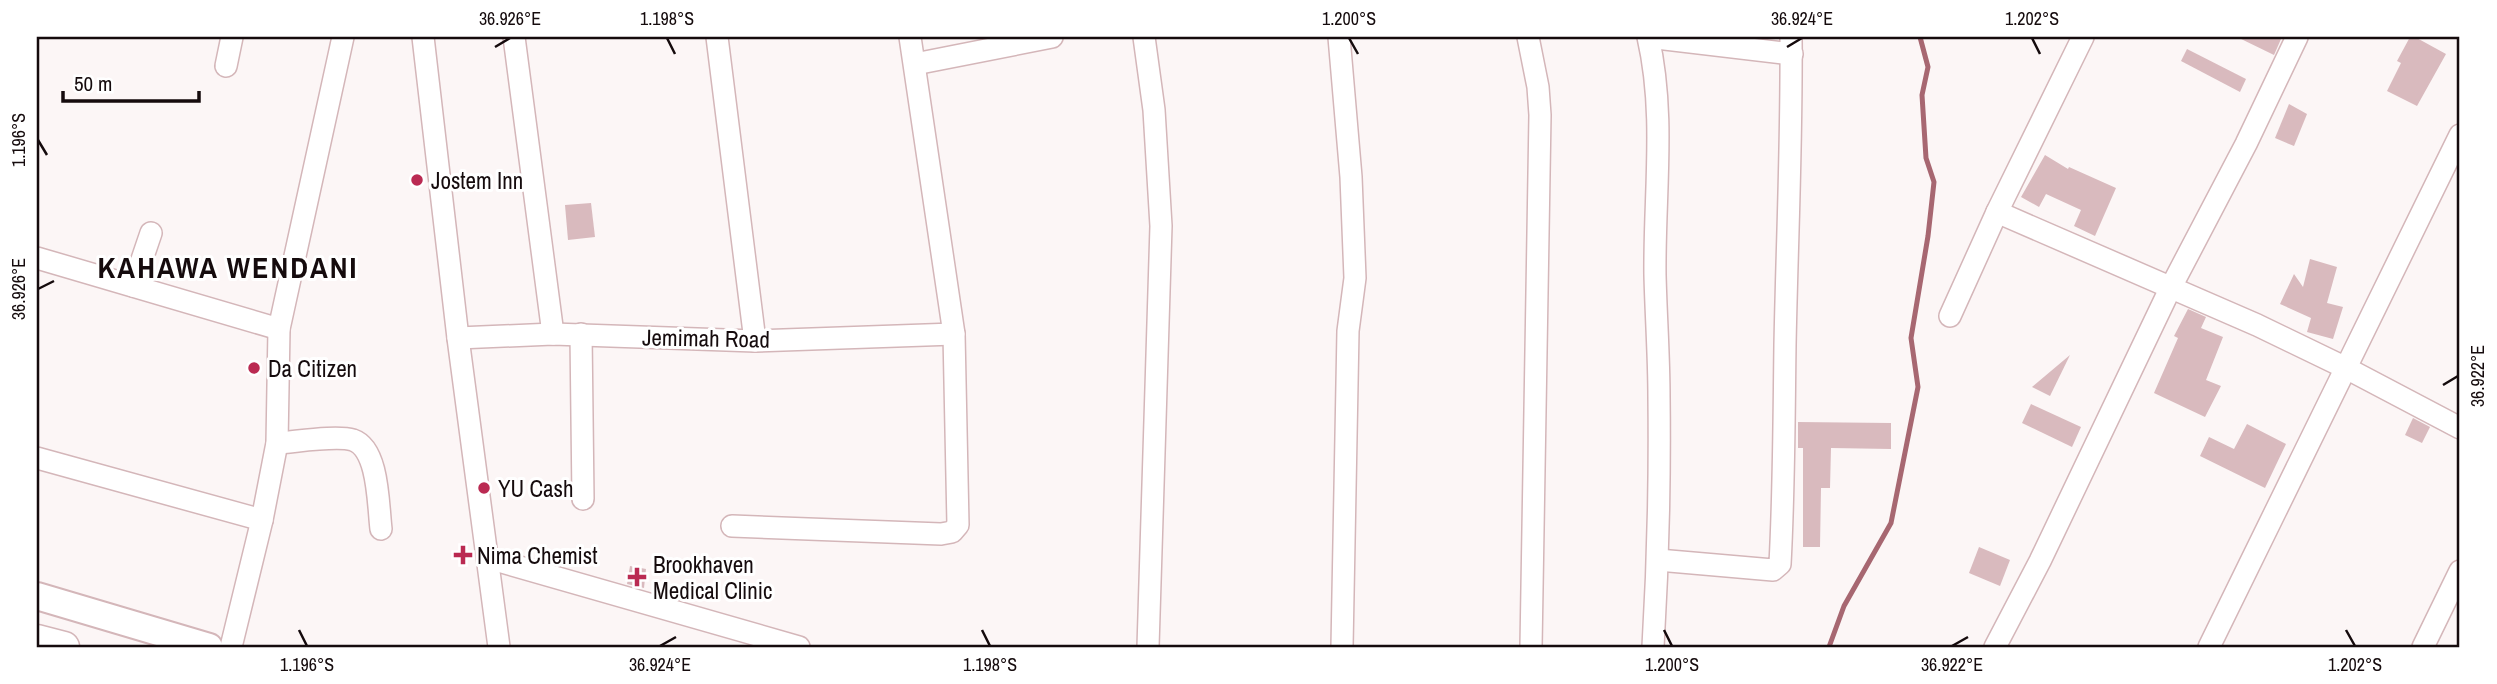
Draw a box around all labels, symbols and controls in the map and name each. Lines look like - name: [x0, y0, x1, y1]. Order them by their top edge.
- text: 36.926°E: [479, 6, 541, 31]
- text: 1.198°S: [640, 6, 694, 31]
- text: 1.200°S: [1322, 6, 1376, 31]
- text: 36.924°E: [1771, 6, 1833, 31]
- text: 1.202°S: [2005, 6, 2059, 31]
- scale bar: [63, 60, 200, 104]
- text: 50 m: [74, 69, 112, 98]
- text: 1.196°S: [6, 113, 31, 167]
- place label: Jostem Inn: [431, 165, 523, 196]
- marker: Jostem Inn: [409, 172, 425, 188]
- district label: KAHAWA WENDANI: [98, 247, 358, 287]
- text: 36.926°E: [6, 258, 31, 320]
- street label: Jemimah Road: [642, 321, 770, 355]
- text: 36.922°E: [2465, 345, 2490, 407]
- place label: Da Citizen: [268, 353, 357, 384]
- marker: Da Citizen: [246, 360, 262, 376]
- place label: YU Cash: [498, 473, 573, 504]
- marker: YU Cash: [476, 480, 492, 496]
- place label: Nima Chemist: [477, 540, 598, 571]
- marker: Nima Chemist: [455, 547, 471, 563]
- place label: Brookhaven Medical Clinic: [653, 549, 773, 606]
- marker: Brookhaven Medical Clinic: [627, 567, 647, 587]
- text: 1.196°S: [280, 652, 334, 677]
- text: 36.924°E: [629, 652, 691, 677]
- text: 1.198°S: [963, 652, 1017, 677]
- text: 1.200°S: [1645, 652, 1699, 677]
- text: 36.922°E: [1921, 652, 1983, 677]
- text: 1.202°S: [2328, 652, 2382, 677]

